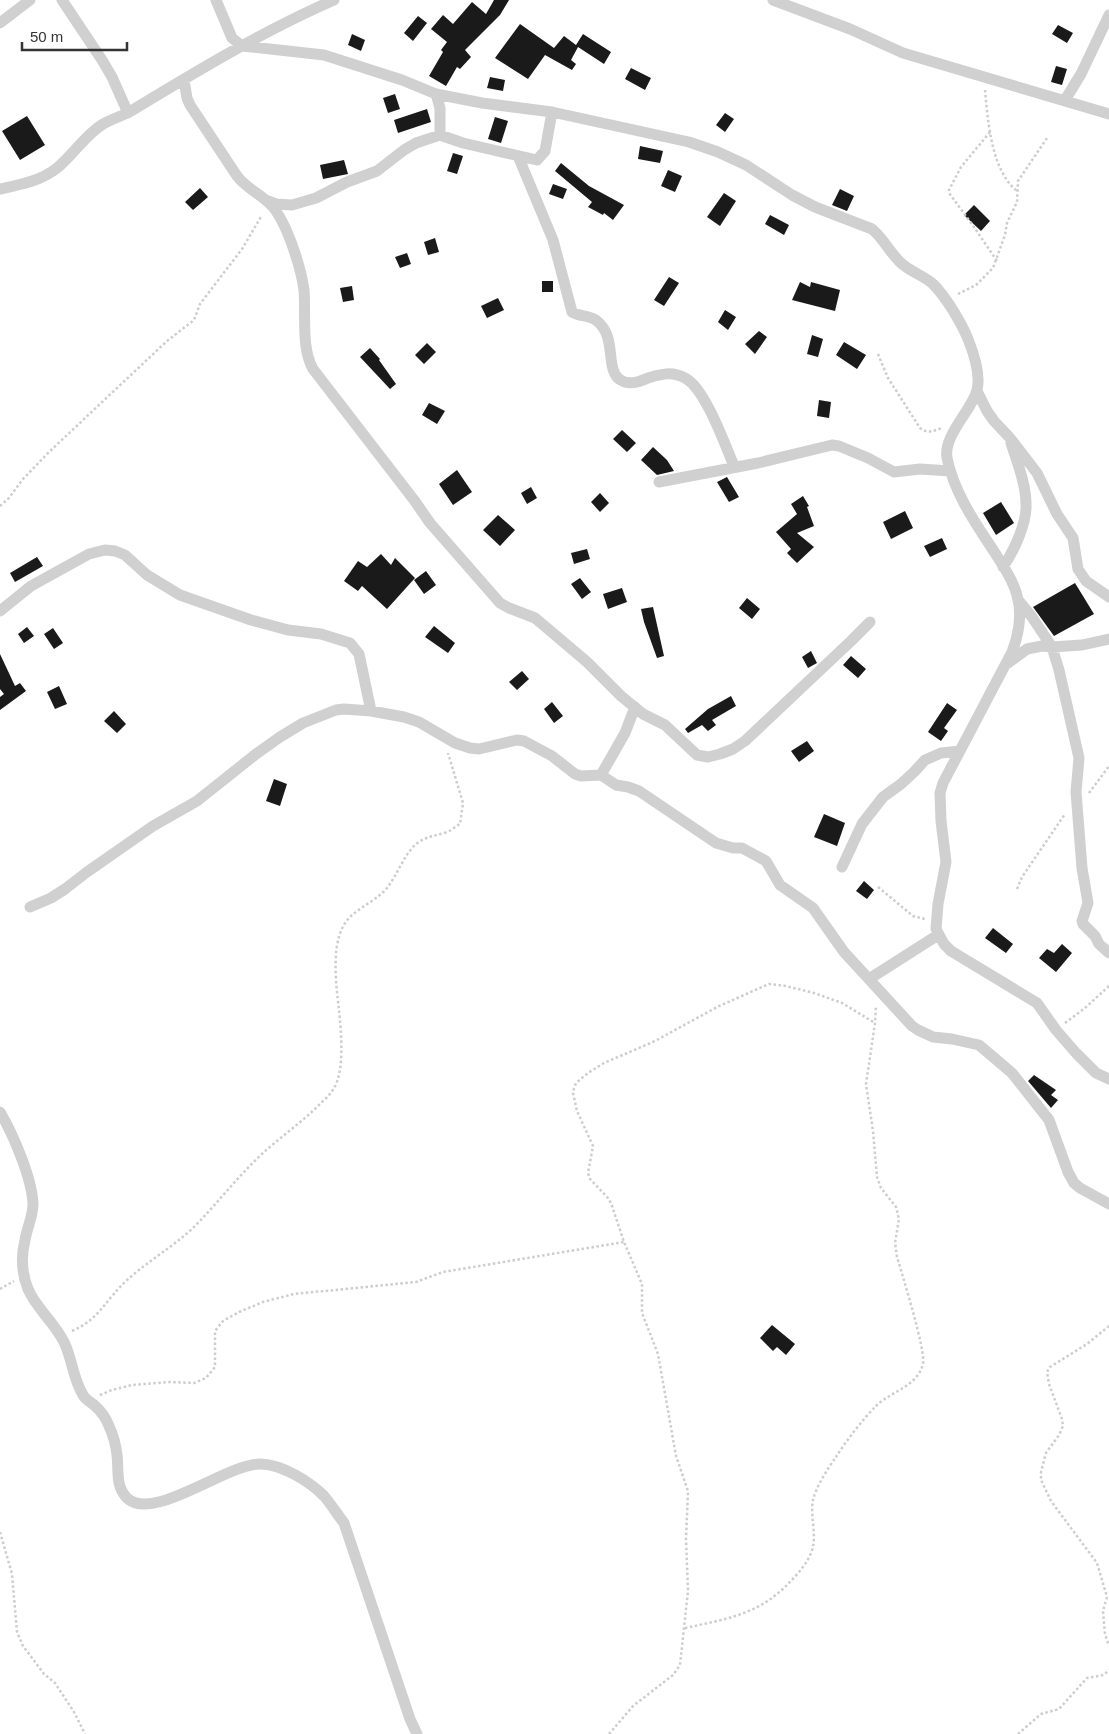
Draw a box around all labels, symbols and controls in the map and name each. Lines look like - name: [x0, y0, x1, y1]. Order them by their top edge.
- scale bar: [22, 20, 128, 52]
- text: 50 m: [30, 28, 63, 45]

